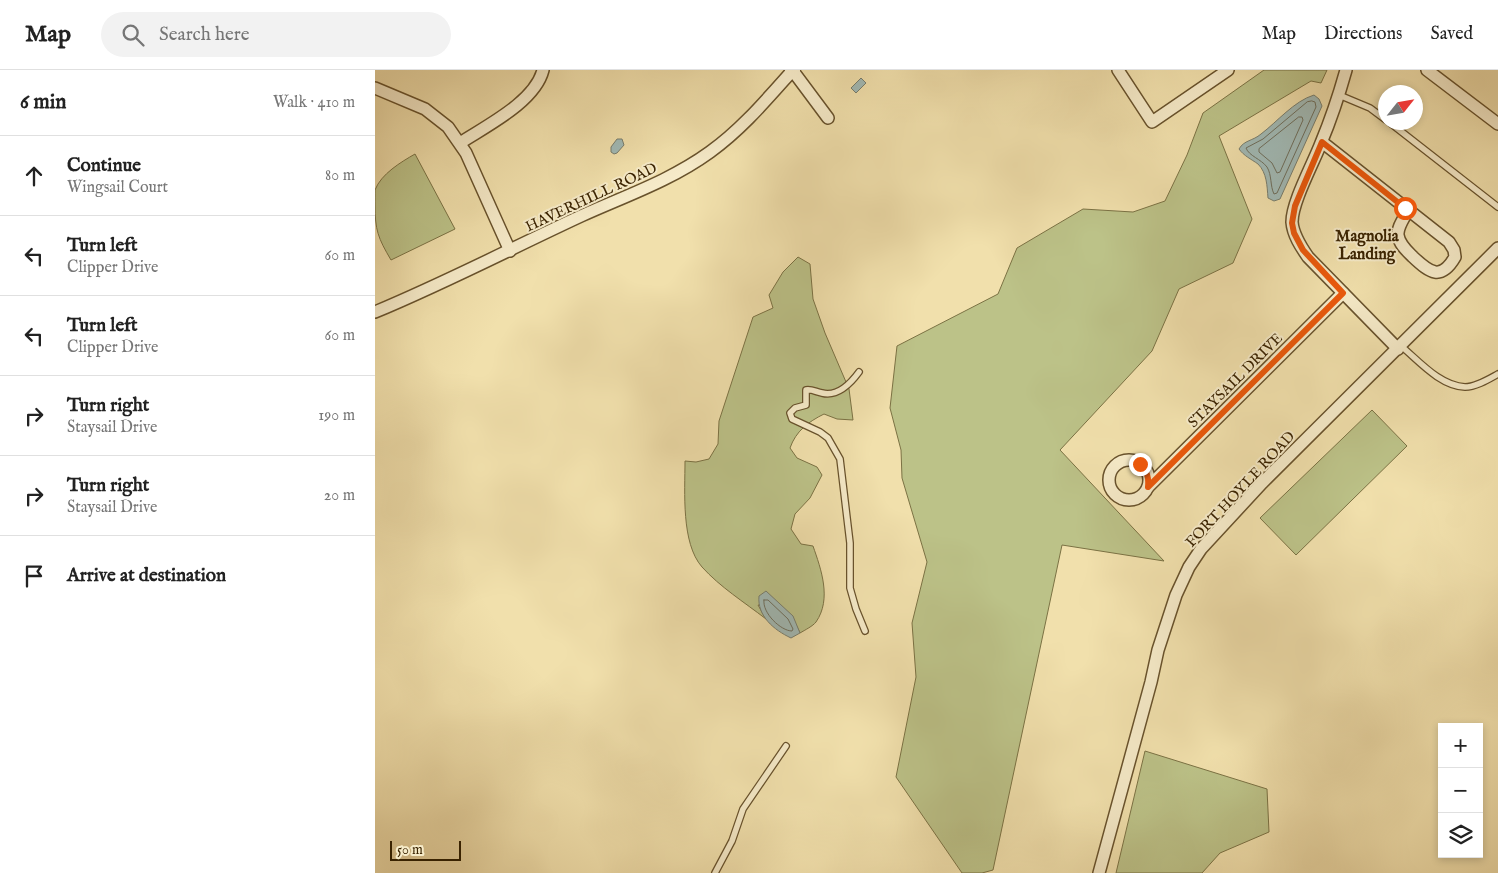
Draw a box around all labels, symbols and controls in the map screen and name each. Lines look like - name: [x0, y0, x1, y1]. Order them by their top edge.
- search box: [101, 12, 451, 57]
- text: Map: [25, 19, 71, 50]
- icon: search: [119, 21, 147, 49]
- text: Search here: [159, 23, 250, 47]
- text: Map: [1262, 23, 1296, 46]
- text: Directions: [1324, 23, 1402, 46]
- text: Saved: [1430, 23, 1473, 46]
- north arrow: [1378, 85, 1423, 130]
- text: 6 min: [20, 89, 66, 116]
- text: Walk · 410 m: [273, 93, 355, 113]
- text: Continue: [67, 154, 141, 178]
- street label: HAVERHILL ROAD: [522, 159, 660, 236]
- icon: ahead: [20, 162, 48, 190]
- text: 80 m: [325, 166, 355, 186]
- text: Wingsail Court: [67, 178, 168, 198]
- route start: [1394, 197, 1417, 220]
- district label: Magnolia Landing: [1335, 227, 1400, 265]
- text: Turn left: [67, 234, 138, 258]
- icon: left: [20, 242, 48, 270]
- text: 60 m: [325, 246, 355, 266]
- text: Clipper Drive: [67, 258, 158, 278]
- text: Turn left: [67, 314, 138, 338]
- icon: left: [20, 322, 48, 350]
- text: 60 m: [325, 326, 355, 346]
- street label: STAYSAIL DRIVE: [1184, 329, 1287, 432]
- text: Clipper Drive: [67, 338, 158, 358]
- text: Turn right: [67, 394, 149, 418]
- icon: right: [20, 402, 48, 430]
- text: 190 m: [318, 406, 355, 426]
- text: Staysail Drive: [67, 418, 157, 438]
- street label: FORT HOYLE ROAD: [1182, 427, 1299, 551]
- route end: [1129, 453, 1152, 476]
- text: Turn right: [67, 474, 149, 498]
- icon: right: [20, 482, 48, 510]
- text: 20 m: [324, 486, 355, 506]
- text: Staysail Drive: [67, 498, 157, 518]
- icon: arrive: [20, 562, 48, 590]
- text: Arrive at destination: [67, 564, 226, 588]
- map controls: [1438, 723, 1483, 858]
- button: +: [1438, 723, 1483, 768]
- button: −: [1438, 768, 1483, 813]
- button: layers: [1438, 813, 1483, 858]
- scale bar: [390, 838, 461, 861]
- text: 50 m: [397, 841, 423, 859]

